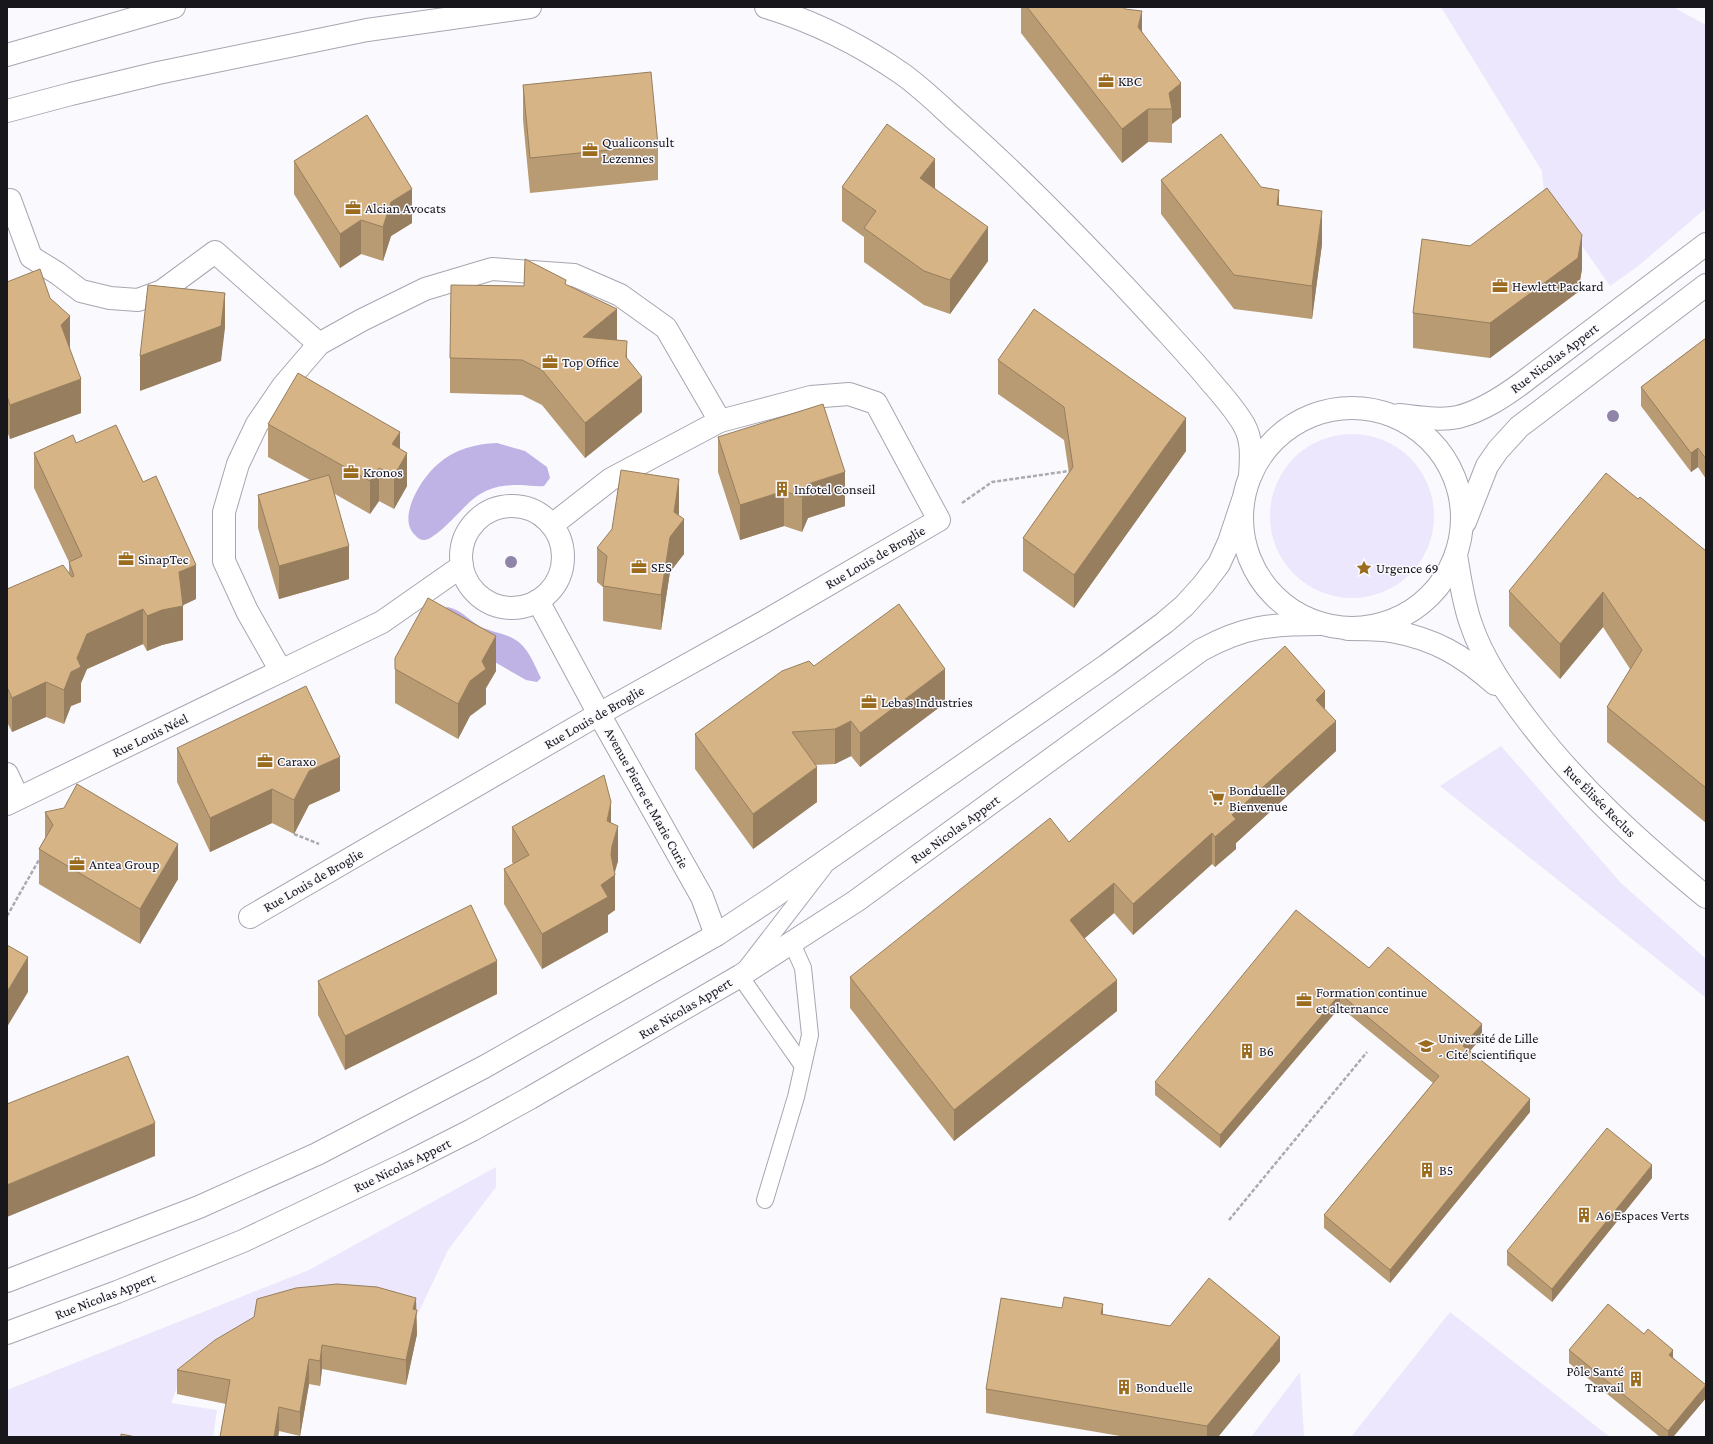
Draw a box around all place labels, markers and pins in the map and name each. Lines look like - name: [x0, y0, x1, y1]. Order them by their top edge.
- office icon: KBC: [1097, 72, 1115, 90]
- place label: KBC: [1118, 73, 1142, 89]
- place label: Qualiconsult Lezennes: [602, 134, 674, 166]
- office icon: Qualiconsult Lezennes: [581, 141, 599, 159]
- office icon: Alcian Avocats: [344, 199, 362, 217]
- place label: Alcian Avocats: [365, 200, 446, 216]
- office icon: Hewlett Packard: [1491, 277, 1509, 295]
- place label: Hewlett Packard: [1512, 278, 1604, 294]
- office icon: Top Office: [541, 353, 559, 371]
- place label: Top Office: [562, 354, 619, 370]
- office icon: Kronos: [342, 463, 360, 481]
- place label: Kronos: [363, 464, 403, 480]
- building icon: Infotel Conseil: [773, 480, 791, 498]
- place label: Infotel Conseil: [794, 481, 876, 497]
- office icon: SinapTec: [117, 550, 135, 568]
- place label: SinapTec: [138, 551, 189, 567]
- office icon: SES: [630, 558, 648, 576]
- place label: SES: [651, 559, 672, 575]
- place icon: Urgence 69: [1355, 559, 1373, 577]
- place label: Urgence 69: [1376, 560, 1439, 576]
- office icon: Lebas Industries: [860, 693, 878, 711]
- place label: Lebas Industries: [881, 694, 973, 710]
- office icon: Caraxo: [256, 752, 274, 770]
- place label: Caraxo: [277, 753, 316, 769]
- place label: Bonduelle Bienvenue: [1229, 782, 1288, 814]
- supermarket icon: Bonduelle Bienvenue: [1208, 789, 1226, 807]
- office icon: Antea Group: [68, 855, 86, 873]
- place label: Antea Group: [89, 856, 160, 872]
- place label: Formation continue et alternance: [1316, 984, 1427, 1016]
- office icon: Formation continue et alternance: [1295, 991, 1313, 1009]
- place label: Université de Lille ‐ Cité scientifique: [1438, 1030, 1538, 1062]
- school or university icon: Université de Lille ‐ Cité scientifique: [1417, 1037, 1435, 1055]
- building icon: B6: [1238, 1042, 1256, 1060]
- place label: B6: [1259, 1043, 1274, 1059]
- building icon: B5: [1418, 1161, 1436, 1179]
- place label: B5: [1439, 1162, 1453, 1178]
- building icon: A6 Espaces Verts: [1575, 1206, 1593, 1224]
- place label: A6 Espaces Verts: [1596, 1207, 1689, 1223]
- place label: Pôle Santé Travail: [1567, 1363, 1624, 1395]
- building icon: Pôle Santé Travail: [1627, 1370, 1645, 1388]
- building icon: Bonduelle: [1115, 1378, 1133, 1396]
- place label: Bonduelle: [1136, 1379, 1193, 1395]

